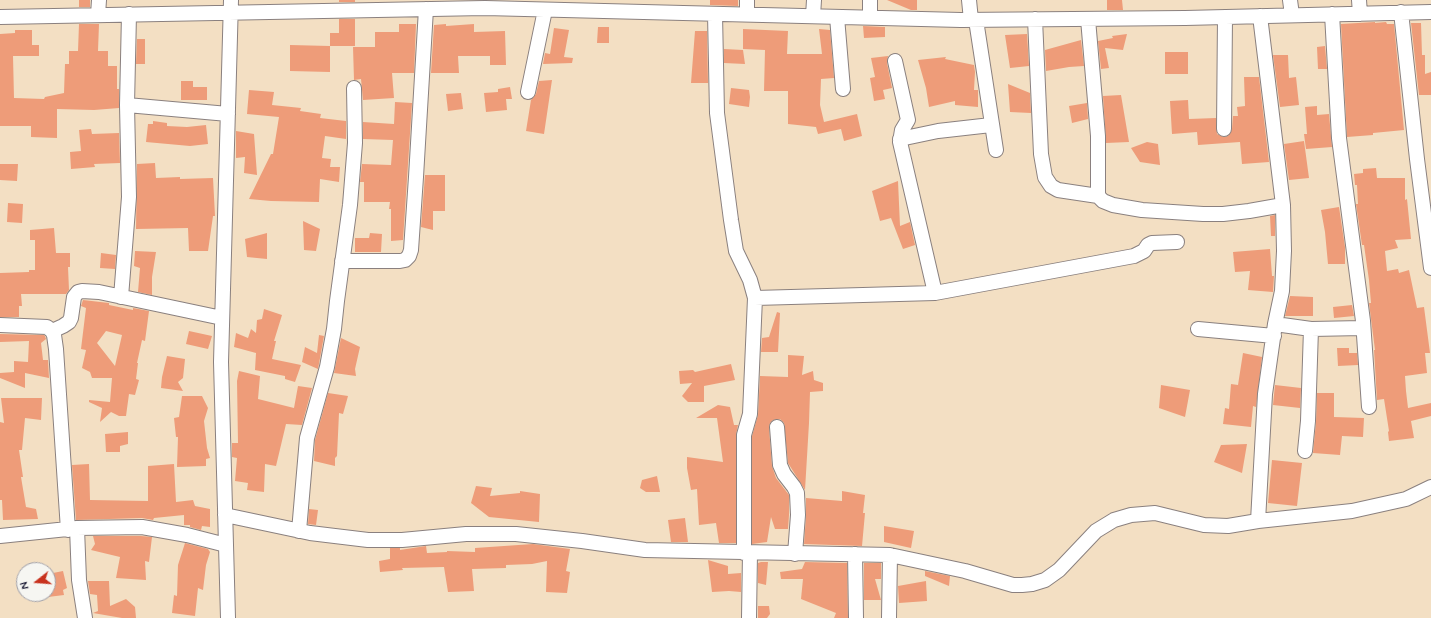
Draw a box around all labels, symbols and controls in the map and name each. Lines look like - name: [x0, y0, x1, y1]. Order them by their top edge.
- north arrow: [16, 562, 56, 602]
- text: N: [18, 580, 33, 591]

